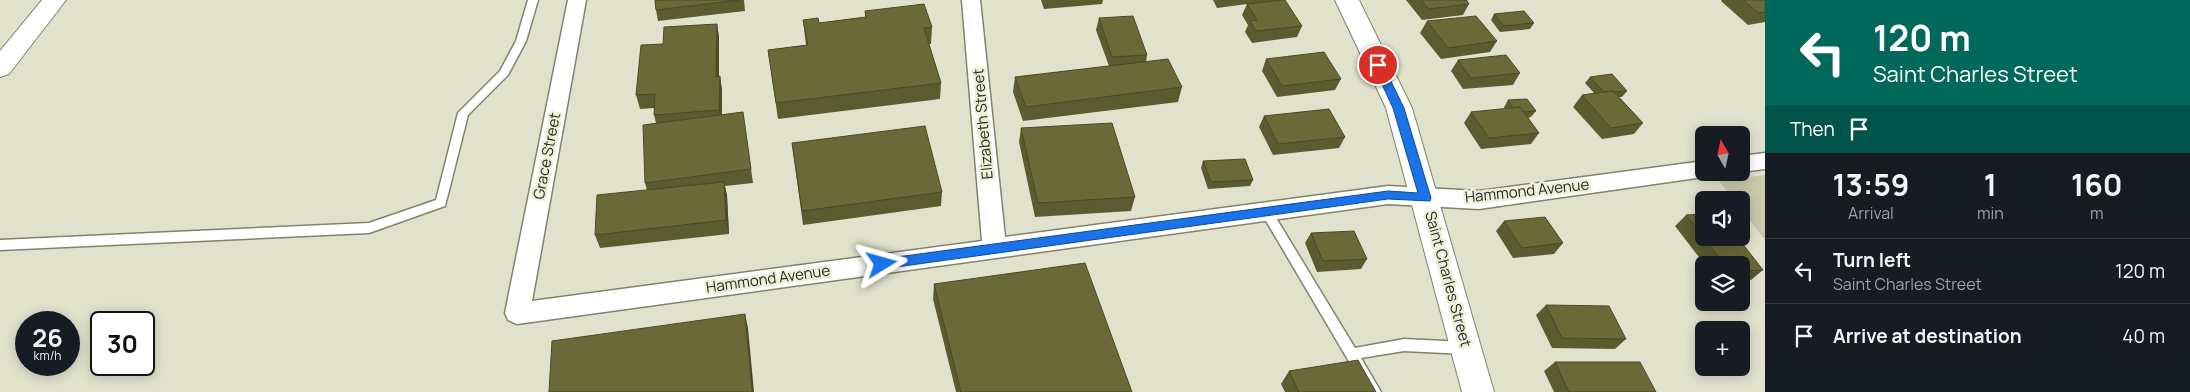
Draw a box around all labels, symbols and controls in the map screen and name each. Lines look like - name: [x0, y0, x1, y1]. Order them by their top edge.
- text: 120 m: [1873, 14, 1971, 62]
- icon: left: [1790, 20, 1855, 85]
- pin: [1357, 44, 1399, 86]
- icon: arrive: [1364, 51, 1392, 79]
- text: Saint Charles Street: [1873, 59, 2078, 89]
- street label: Elizabeth Street: [967, 68, 998, 180]
- street label: Grace Street: [528, 111, 565, 201]
- icon: arrive: [1845, 115, 1873, 143]
- text: Then: [1790, 116, 1835, 142]
- north arrow: [1695, 126, 1750, 181]
- map controls: [1695, 126, 1750, 376]
- text: 13:59: [1832, 164, 1909, 205]
- text: 1: [1984, 164, 1997, 205]
- text: 160: [2071, 164, 2123, 205]
- street label: Hammond Avenue: [1464, 174, 1590, 207]
- button: sound: [1695, 191, 1750, 246]
- text: Arrival: [1848, 202, 1894, 224]
- text: min: [1977, 202, 2004, 224]
- text: m: [2090, 202, 2104, 224]
- street label: Saint Charles Street: [1420, 209, 1477, 349]
- position arrow: [855, 237, 907, 289]
- text: Turn left: [1833, 247, 1911, 273]
- button: layers: [1695, 256, 1750, 311]
- icon: left: [1790, 257, 1818, 285]
- text: 120 m: [2115, 258, 2165, 284]
- street label: Hammond Avenue: [705, 259, 831, 298]
- text: Saint Charles Street: [1833, 273, 1982, 295]
- speed limit sign: 30: [90, 311, 155, 376]
- text: 26: [32, 320, 63, 355]
- button: +: [1695, 321, 1750, 376]
- icon: arrive: [1790, 322, 1818, 350]
- text: Arrive at destination: [1833, 323, 2022, 349]
- text: 40 m: [2122, 323, 2165, 349]
- text: km/h: [34, 347, 61, 364]

